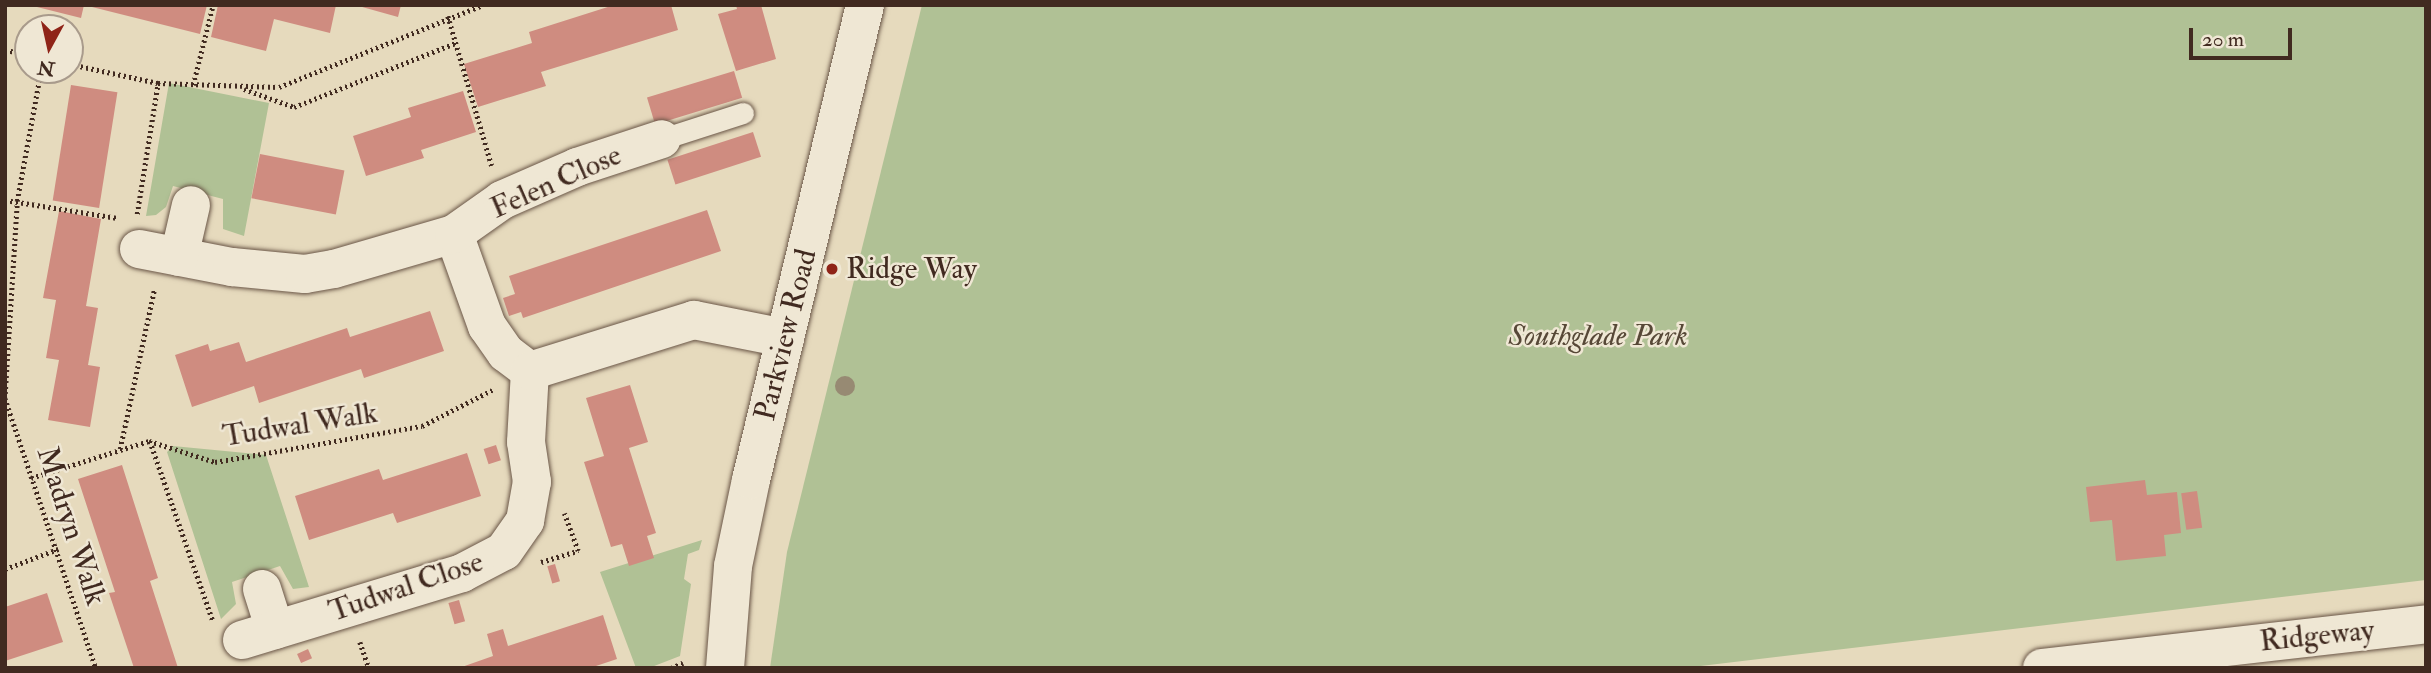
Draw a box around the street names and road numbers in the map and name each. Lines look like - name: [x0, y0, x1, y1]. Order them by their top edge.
- street label: Felen Close: [485, 137, 627, 227]
- street label: Parkview Road: [747, 246, 825, 424]
- street label: Tudwal Walk: [220, 395, 380, 455]
- street label: Madryn Walk: [28, 442, 114, 610]
- street label: Tudwal Close: [324, 544, 488, 630]
- street label: Ridgeway: [2258, 612, 2376, 660]

